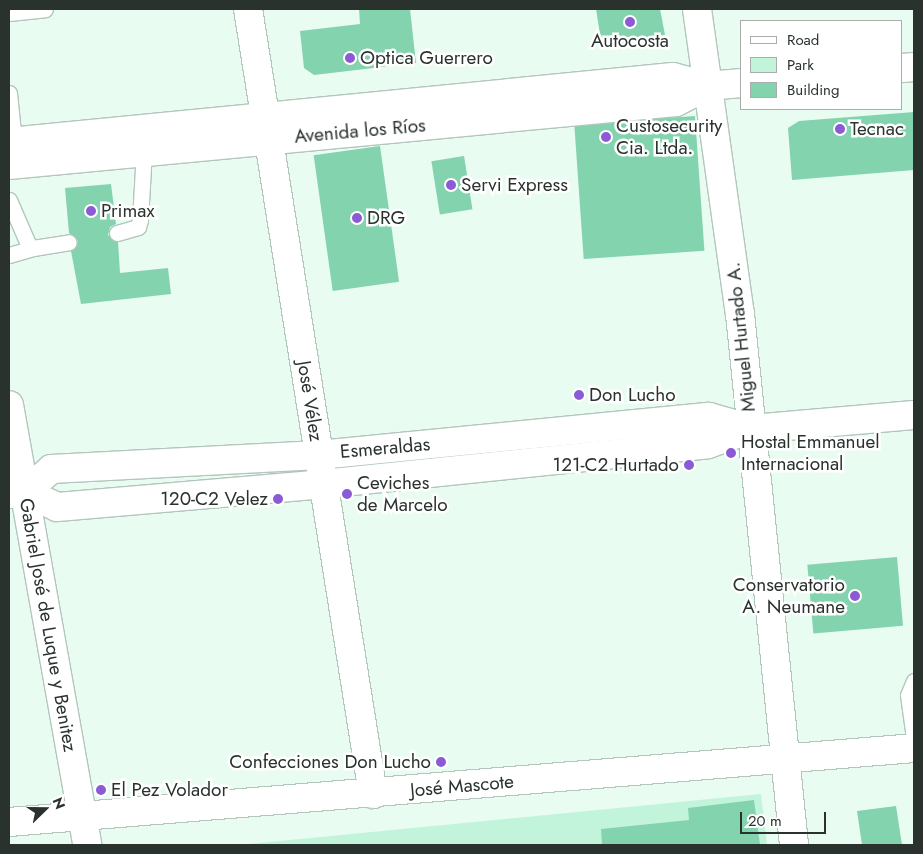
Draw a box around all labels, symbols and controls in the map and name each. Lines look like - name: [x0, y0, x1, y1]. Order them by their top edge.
- marker: Autocosta: [624, 16, 636, 28]
- legend: [740, 20, 903, 110]
- text: Road: [787, 29, 819, 51]
- place label: Autocosta: [591, 30, 669, 52]
- place label: Optica Guerrero: [360, 47, 493, 69]
- marker: Optica Guerrero: [344, 52, 356, 64]
- text: Park: [787, 54, 814, 76]
- text: Building: [787, 79, 839, 101]
- street label: Avenida los Ríos: [293, 114, 427, 148]
- place label: Custosecurity Cia. Ltda.: [616, 115, 722, 159]
- place label: Tecnac: [850, 118, 904, 140]
- marker: Tecnac: [834, 123, 846, 135]
- marker: Custosecurity Cia. Ltda.: [600, 131, 612, 143]
- place label: Servi Express: [461, 174, 568, 196]
- marker: Servi Express: [445, 179, 457, 191]
- place label: Primax: [101, 200, 154, 222]
- marker: Primax: [85, 205, 97, 217]
- place label: DRG: [367, 207, 405, 229]
- marker: DRG: [351, 212, 363, 224]
- street label: Miguel Hurtado A.: [722, 261, 760, 413]
- street label: José Vélez: [292, 359, 328, 443]
- place label: Don Lucho: [589, 384, 676, 406]
- marker: Don Lucho: [573, 389, 585, 401]
- place label: Hostal Emmanuel Internacional: [741, 431, 880, 475]
- street label: Esmeraldas: [339, 433, 431, 463]
- marker: Hostal Emmanuel Internacional: [725, 447, 737, 459]
- place label: 121-C2 Hurtado: [553, 454, 679, 476]
- marker: 121-C2 Hurtado: [683, 459, 695, 471]
- place label: Ceviches de Marcelo: [357, 472, 448, 516]
- place label: 120-C2 Velez: [160, 488, 268, 510]
- marker: Ceviches de Marcelo: [341, 488, 353, 500]
- marker: 120-C2 Velez: [272, 493, 284, 505]
- street label: Gabriel José de Luque y Benitez: [14, 496, 82, 754]
- place label: Conservatorio A. Neumane: [733, 574, 845, 618]
- marker: Conservatorio A. Neumane: [849, 590, 861, 602]
- place label: Confecciones Don Lucho: [229, 751, 431, 773]
- marker: Confecciones Don Lucho: [435, 756, 447, 768]
- street label: José Mascote: [409, 770, 515, 802]
- place label: El Pez Volador: [111, 779, 228, 801]
- north arrow: [20, 784, 70, 834]
- marker: El Pez Volador: [95, 784, 107, 796]
- text: N: [48, 794, 70, 812]
- scale bar: [743, 802, 829, 834]
- text: 20 m: [748, 810, 782, 832]

